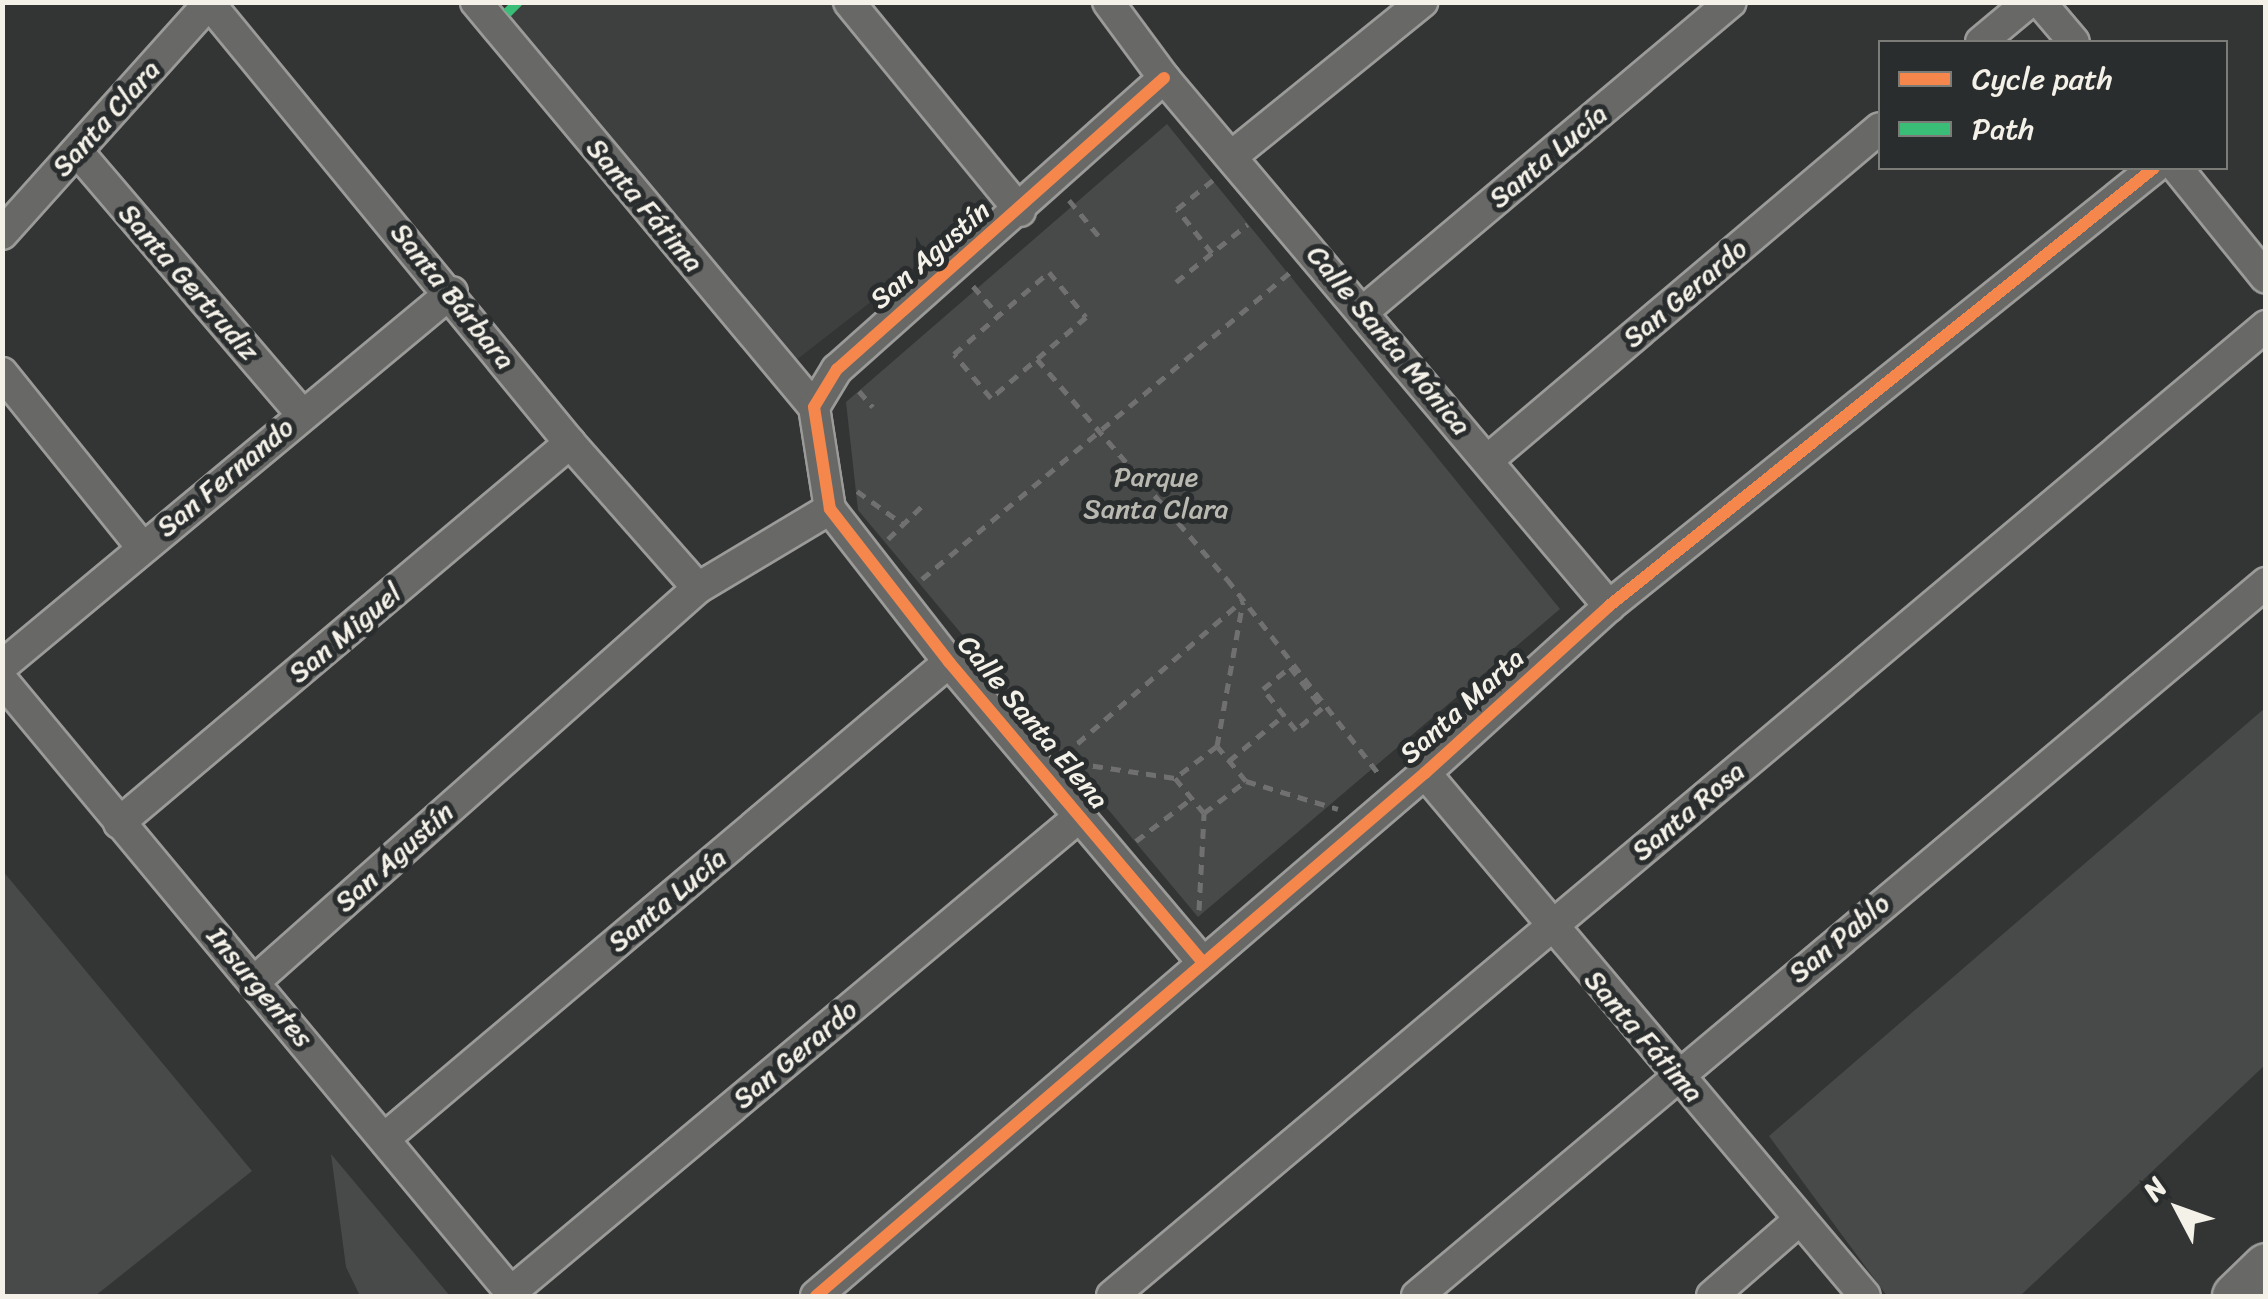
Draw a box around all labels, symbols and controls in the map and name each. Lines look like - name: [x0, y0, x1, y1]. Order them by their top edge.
- legend: [1878, 40, 2228, 170]
- text: Cycle path: [1972, 52, 2113, 106]
- street label: Santa Clara: [45, 53, 167, 183]
- street label: Santa Lucía: [1482, 97, 1614, 215]
- text: Path: [1972, 102, 2034, 156]
- street label: Santa Fátima: [579, 131, 711, 279]
- street label: San Agustín: [863, 194, 997, 316]
- street label: Santa Gertrudiz: [111, 196, 267, 368]
- street label: Santa Bárbara: [384, 216, 522, 376]
- street label: San Gerardo: [1616, 231, 1754, 355]
- street label: Calle Santa Mónica: [1300, 238, 1478, 442]
- street label: San Fernando: [150, 410, 300, 544]
- park label: Parque Santa Clara: [1083, 460, 1229, 526]
- street label: San Miguel: [282, 577, 408, 689]
- street label: Calle Santa Elena: [951, 628, 1115, 816]
- street label: Santa Marta: [1393, 642, 1531, 770]
- street label: Santa Rosa: [1624, 754, 1752, 868]
- street label: San Agustín: [328, 795, 460, 919]
- street label: Santa Lucía: [601, 841, 733, 959]
- street label: San Pablo: [1781, 886, 1897, 990]
- street label: Insurgentes: [200, 920, 320, 1054]
- street label: Santa Fátima: [1577, 963, 1711, 1109]
- street label: San Gerardo: [726, 992, 864, 1116]
- north arrow: [2128, 1159, 2228, 1259]
- text: N: [2130, 1166, 2180, 1212]

